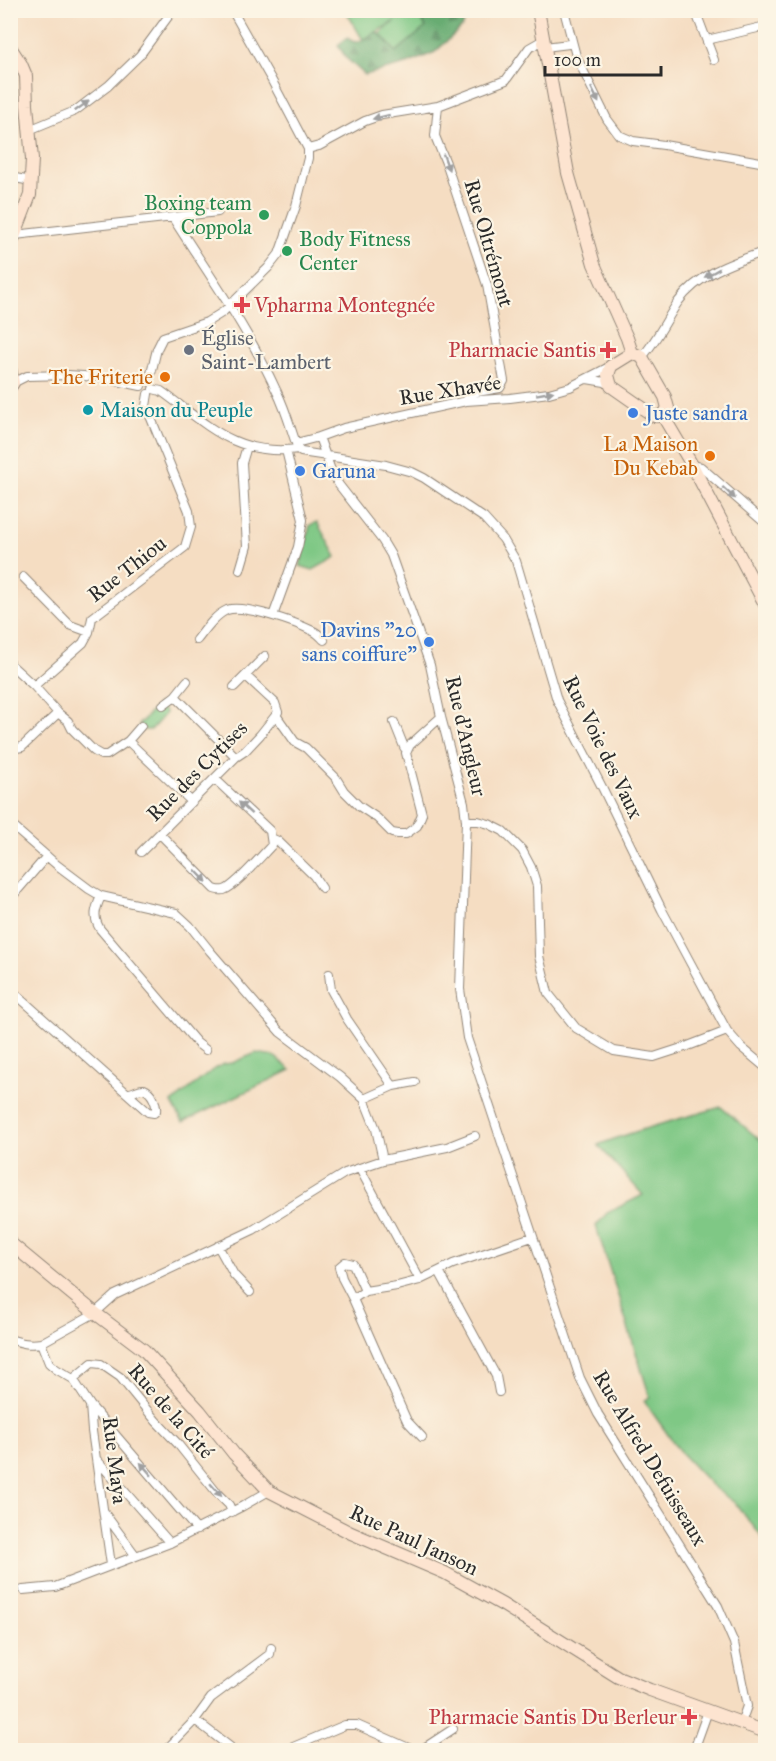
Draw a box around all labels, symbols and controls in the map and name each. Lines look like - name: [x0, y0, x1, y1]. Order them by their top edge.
- scale bar: [545, 39, 660, 77]
- text: 100 m: [554, 49, 601, 71]
- one-way arrow: [590, 87, 600, 104]
- one-way arrow: [74, 99, 90, 112]
- one-way arrow: [372, 112, 390, 122]
- one-way arrow: [441, 154, 451, 172]
- street label: Rue Oltrémont: [458, 176, 520, 310]
- place label: Boxing team Coppola: [144, 190, 252, 240]
- marker: Boxing team Coppola: [257, 208, 271, 222]
- place label: Body Fitness Center: [299, 226, 411, 276]
- marker: Body Fitness Center: [280, 244, 294, 258]
- one-way arrow: [703, 268, 720, 278]
- place label: Vpharma Montegnée: [253, 292, 436, 318]
- marker: Vpharma Montegnée: [235, 298, 249, 312]
- place label: Église Saint-Lambert: [201, 324, 332, 375]
- place label: Pharmacie Santis: [448, 337, 596, 363]
- marker: Église Saint-Lambert: [182, 343, 196, 357]
- marker: Pharmacie Santis: [601, 343, 615, 357]
- place label: The Friterie: [48, 364, 153, 390]
- street label: Rue Xhavée: [397, 369, 503, 411]
- marker: The Friterie: [158, 370, 172, 384]
- one-way arrow: [535, 388, 554, 397]
- place label: Maison du Peuple: [100, 397, 253, 423]
- place label: Juste sandra: [643, 400, 748, 426]
- marker: Maison du Peuple: [81, 403, 95, 417]
- marker: Juste sandra: [626, 406, 640, 420]
- place label: La Maison Du Kebab: [603, 431, 698, 481]
- marker: La Maison Du Kebab: [703, 449, 717, 463]
- place label: Garuna: [312, 458, 376, 484]
- marker: Garuna: [293, 464, 307, 478]
- one-way arrow: [721, 486, 736, 499]
- street label: Rue Thiou: [82, 530, 172, 608]
- place label: Davins "20 sans coiffure": [302, 617, 417, 667]
- marker: Davins "20 sans coiffure": [422, 635, 436, 649]
- street label: Rue Voie des Vaux: [557, 671, 649, 823]
- street label: Rue d'Angleur: [440, 673, 492, 799]
- street label: Rue des Cytises: [141, 715, 253, 827]
- one-way arrow: [238, 801, 252, 815]
- one-way arrow: [194, 868, 208, 882]
- street label: Rue de la Cité: [122, 1358, 220, 1464]
- street label: Rue Alfred Defuisseaux: [587, 1365, 713, 1551]
- street label: Rue Maya: [97, 1415, 133, 1505]
- one-way arrow: [140, 1462, 153, 1477]
- one-way arrow: [209, 1482, 222, 1497]
- street label: Rue Paul Janson: [346, 1499, 482, 1581]
- place label: Pharmacie Santis Du Berleur: [429, 1704, 677, 1730]
- marker: Pharmacie Santis Du Berleur: [682, 1710, 696, 1724]

